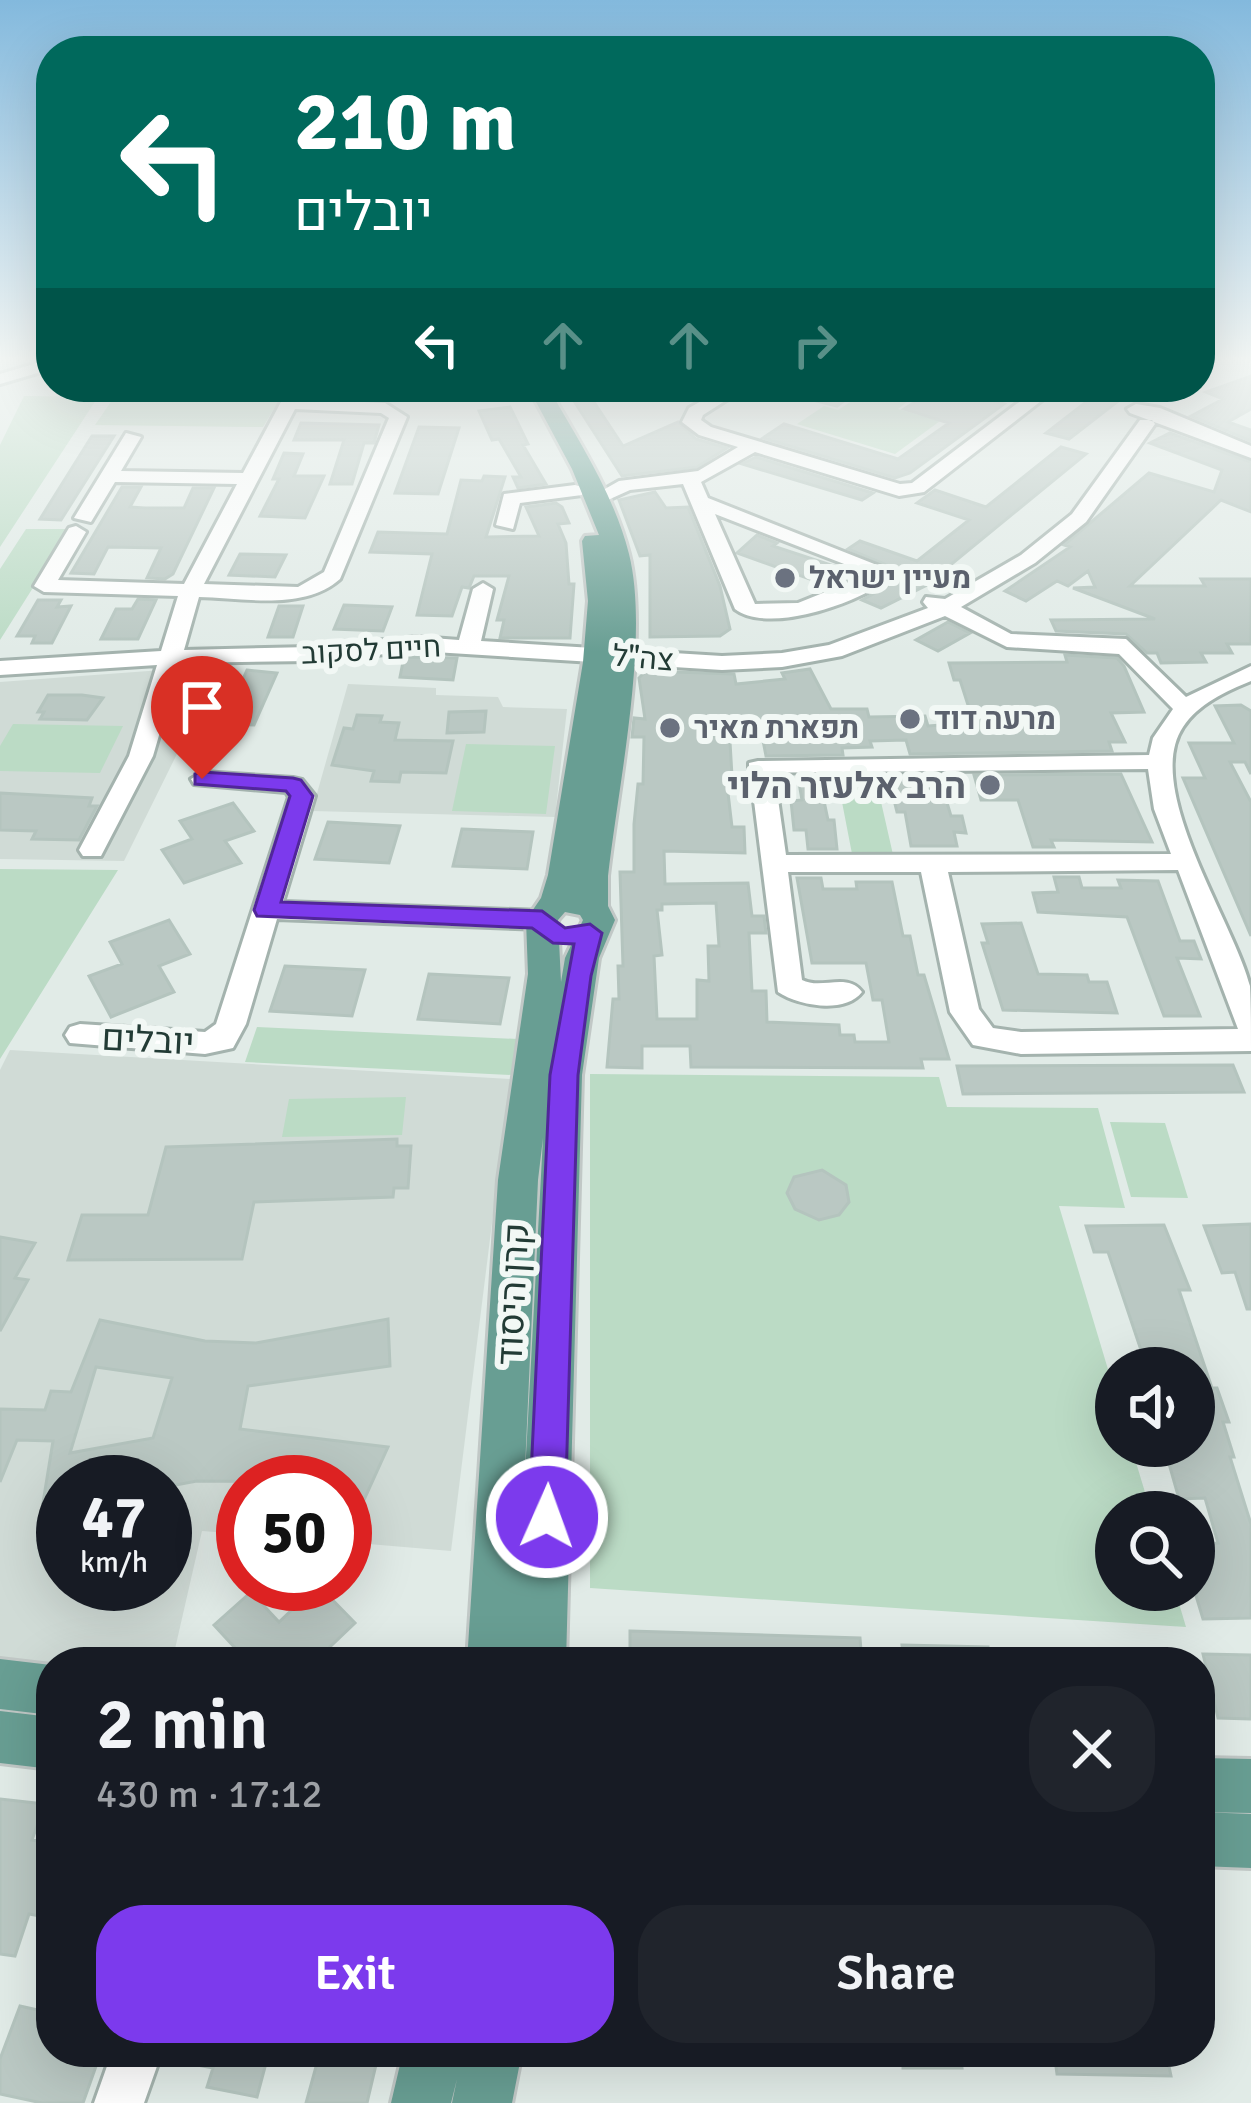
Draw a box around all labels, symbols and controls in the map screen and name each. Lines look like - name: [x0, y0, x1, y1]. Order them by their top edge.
- text: 210 m: [294, 70, 516, 174]
- icon: left: [96, 84, 252, 240]
- text: יובלים: [294, 179, 433, 246]
- icon: left: [404, 312, 470, 378]
- icon: ahead: [530, 312, 596, 378]
- icon: ahead: [656, 312, 722, 378]
- icon: right: [782, 312, 848, 378]
- place label: מעיין ישראל: [809, 560, 971, 597]
- marker: מעיין ישראל: [772, 565, 798, 591]
- street label: חיים לסקוב: [300, 628, 442, 673]
- street label: צה"ל: [611, 637, 675, 680]
- pin: [151, 656, 253, 779]
- icon: arrive: [169, 674, 235, 740]
- place label: מרעה דוד: [934, 701, 1056, 738]
- marker: מרעה דוד: [897, 706, 923, 732]
- place label: תפארת מאיר: [694, 710, 859, 747]
- marker: תפארת מאיר: [657, 715, 683, 741]
- place label: הרב אלעזר הלוי: [727, 764, 966, 809]
- marker: הרב אלעזר הלוי: [977, 772, 1003, 798]
- street label: יובלים: [100, 1016, 195, 1065]
- street label: קרן היסוד: [487, 1222, 540, 1366]
- map controls: [1095, 1347, 1215, 1611]
- button: sound: [1095, 1347, 1215, 1467]
- position arrow: [484, 1454, 610, 1580]
- speed limit sign: 50: [216, 1455, 372, 1611]
- text: 47: [82, 1481, 146, 1555]
- button: search: [1095, 1491, 1215, 1611]
- text: km/h: [80, 1544, 148, 1581]
- text: 2 min: [96, 1680, 268, 1769]
- button: close: [1029, 1686, 1155, 1812]
- text: 430 m · 17:12: [96, 1770, 323, 1818]
- button: Exit: [96, 1905, 614, 2043]
- button: Share: [638, 1905, 1155, 2043]

